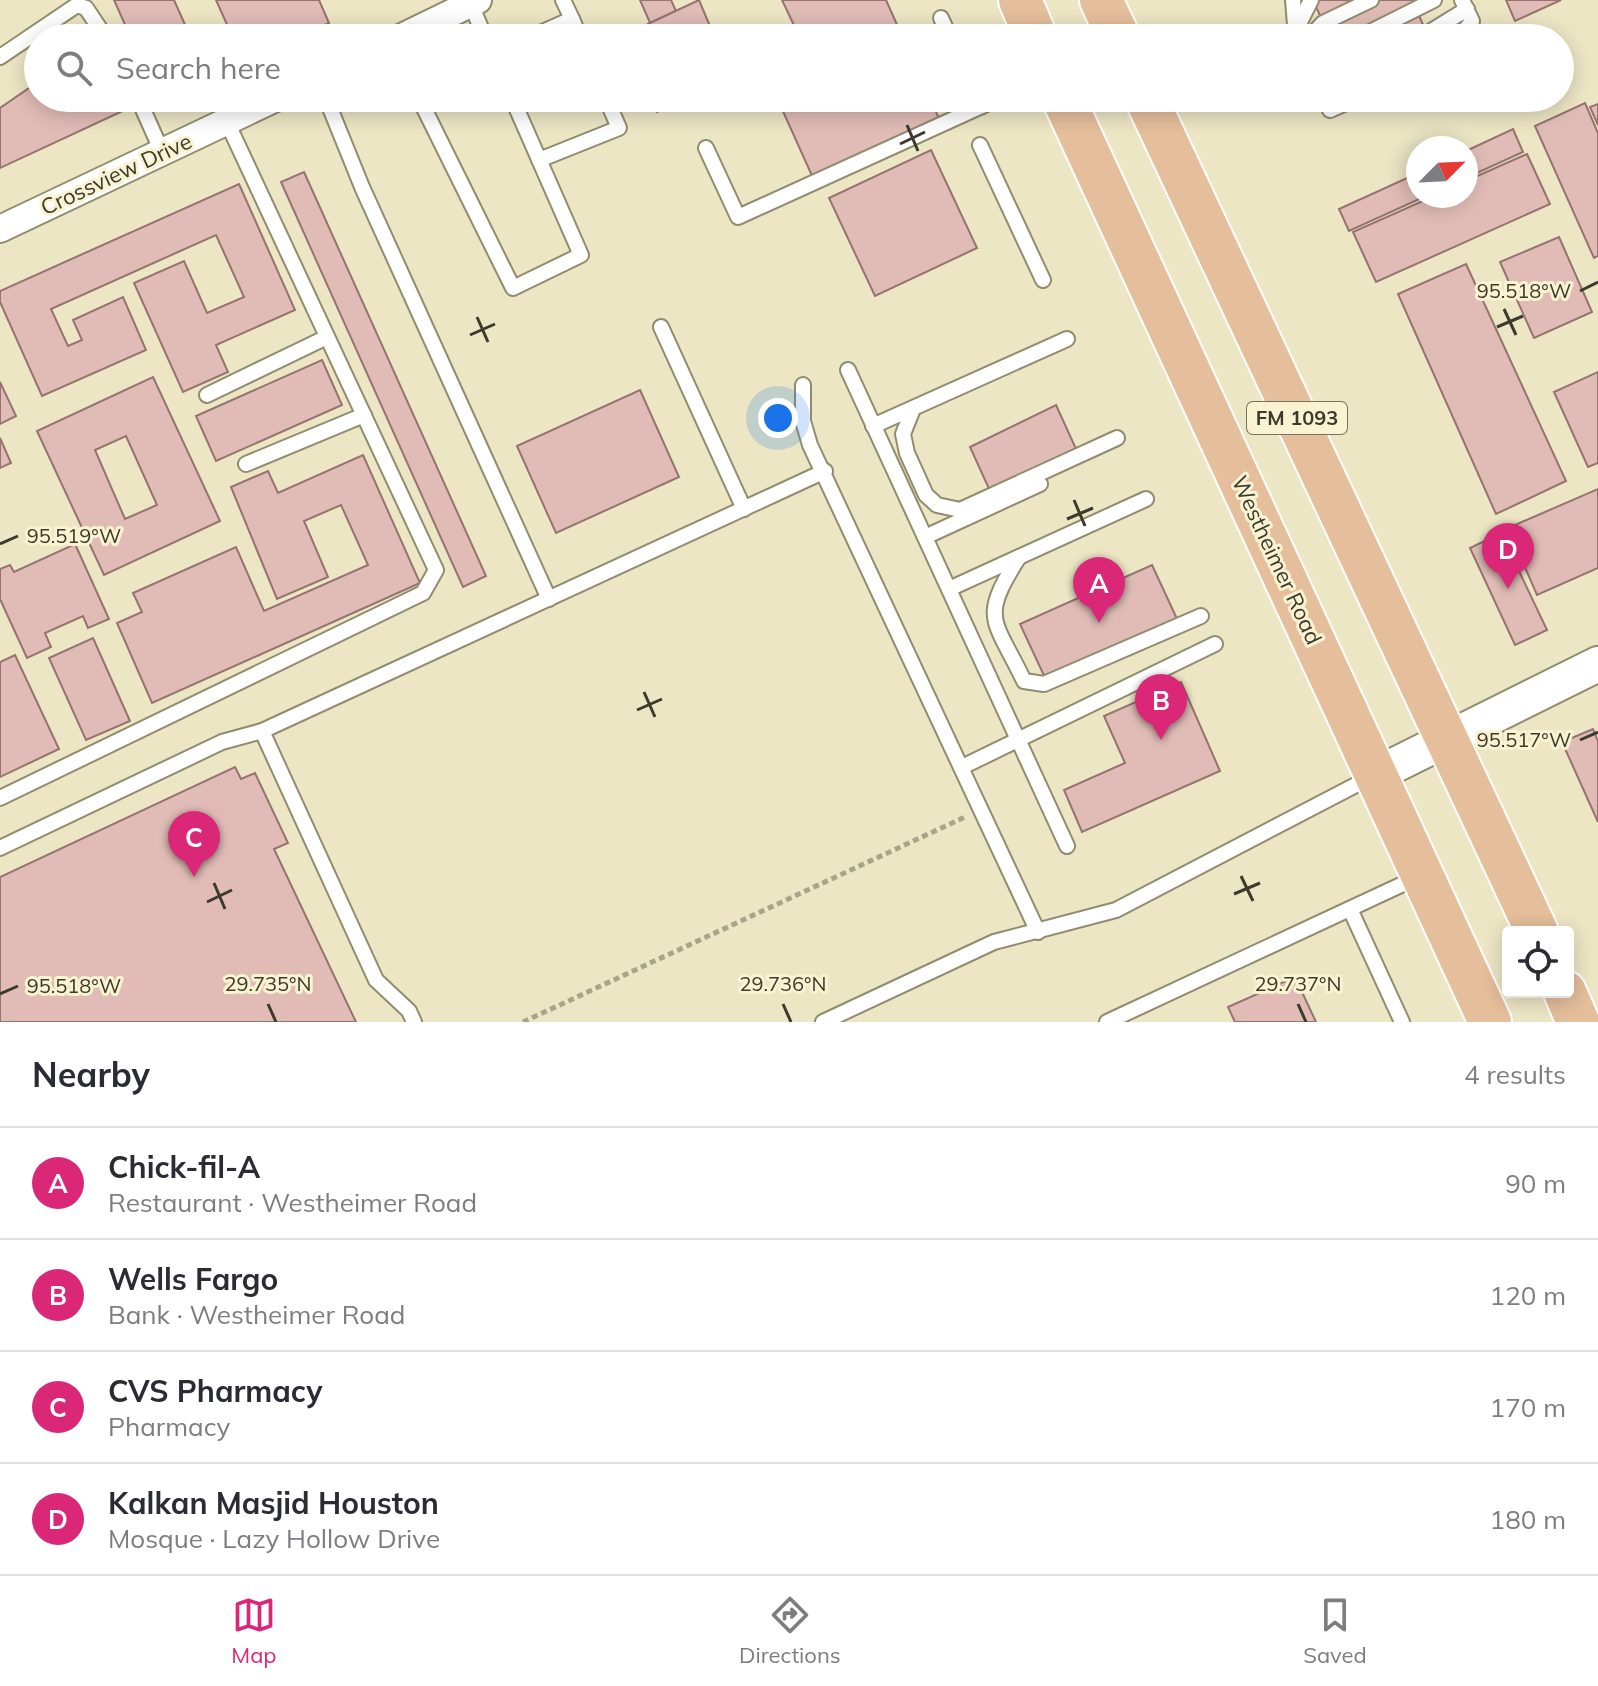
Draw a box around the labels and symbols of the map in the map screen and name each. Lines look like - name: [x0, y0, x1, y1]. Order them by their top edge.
- street label: Crossview Drive: [36, 127, 196, 221]
- north arrow: [1406, 136, 1478, 208]
- text: 95.518°W: [1477, 278, 1571, 303]
- your location: [758, 398, 798, 438]
- road number: FM 1093: [1247, 402, 1347, 434]
- street label: Westheimer Road: [1226, 471, 1328, 649]
- text: 95.519°W: [27, 523, 121, 548]
- pin: D: [1482, 523, 1534, 589]
- pin: A: [1073, 557, 1125, 623]
- pin: B: [1135, 674, 1187, 740]
- text: 95.517°W: [1477, 727, 1571, 752]
- pin: C: [168, 811, 220, 877]
- text: 29.735°N: [225, 971, 311, 996]
- text: 29.736°N: [740, 971, 826, 996]
- text: 29.737°N: [1255, 971, 1341, 996]
- text: 95.518°W: [27, 973, 121, 998]

